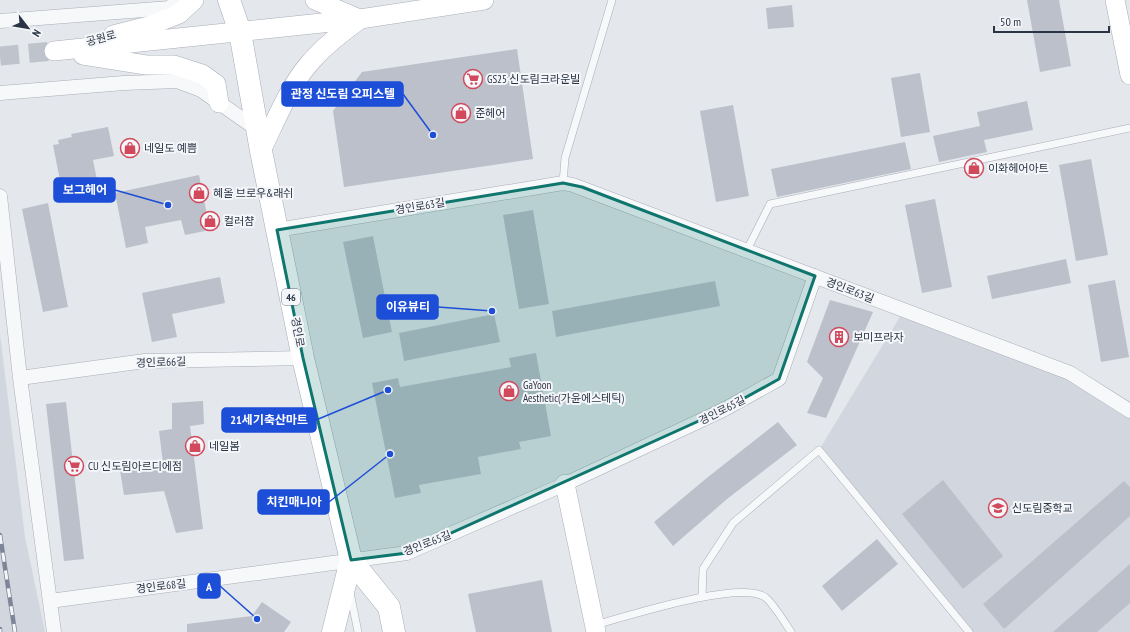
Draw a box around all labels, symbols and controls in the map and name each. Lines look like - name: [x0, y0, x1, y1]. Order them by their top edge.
- north arrow: [8, 8, 48, 48]
- scale bar: [994, 8, 1109, 34]
- text: 50 m: [1000, 14, 1021, 29]
- text: N: [29, 27, 44, 39]
- street label: 공원로: [85, 27, 117, 49]
- supermarket icon: GS25 신도림크라운빌: [462, 68, 484, 90]
- place label: GS25 신도림크라운빌: [487, 72, 580, 86]
- callout: 관정 신도림 오피스텔: [282, 82, 403, 106]
- text: 관정 신도림 오피스텔: [291, 86, 395, 101]
- shop icon: 준헤어: [450, 102, 472, 124]
- place label: 준헤어: [475, 106, 505, 120]
- shop icon: 네일도 예쁨: [119, 137, 141, 159]
- place label: 네일도 예쁨: [144, 141, 197, 155]
- shop icon: 이화헤어아트: [963, 157, 985, 179]
- place label: 이화헤어아트: [988, 161, 1049, 175]
- callout: 보그헤어: [54, 178, 115, 202]
- text: 보그헤어: [63, 182, 107, 197]
- shop icon: 혜올 브로우&래쉬: [188, 182, 210, 204]
- place label: 혜올 브로우&래쉬: [213, 186, 293, 200]
- street label: 경인로63길: [394, 195, 446, 217]
- shop icon: 컬러챰: [199, 210, 221, 232]
- place label: 컬러챰: [224, 214, 254, 228]
- street label: 경인로63길: [824, 274, 876, 306]
- road number: 46: [282, 289, 300, 305]
- callout: 이유뷰티: [377, 295, 438, 319]
- text: 이유뷰티: [386, 299, 430, 314]
- street label: 경인로: [288, 316, 308, 348]
- building icon: 보미프라자: [828, 326, 850, 348]
- place label: 보미프라자: [853, 330, 904, 344]
- street label: 경인로66길: [136, 354, 186, 370]
- place label: GaYoon Aesthetic(가윤에스테틱): [523, 378, 624, 405]
- shop icon: GaYoon Aesthetic(가윤에스테틱): [498, 380, 520, 402]
- street label: 경인로65길: [696, 392, 748, 428]
- callout: 21세기축산마트: [222, 408, 316, 432]
- text: 21세기축산마트: [230, 412, 308, 427]
- shop icon: 네일봄: [184, 435, 206, 457]
- place label: 네일봄: [209, 439, 239, 453]
- supermarket icon: CU 신도림아르디에점: [63, 455, 85, 477]
- place label: CU 신도림아르디에점: [88, 459, 182, 473]
- callout: 치킨매니아: [258, 490, 329, 514]
- text: 치킨매니아: [266, 494, 322, 509]
- school or university icon: 신도림중학교: [987, 497, 1009, 519]
- place label: 신도림중학교: [1012, 501, 1073, 515]
- street label: 경인로65길: [401, 527, 453, 559]
- callout: A: [198, 574, 220, 598]
- street label: 경인로68길: [135, 576, 187, 596]
- text: A: [205, 579, 213, 594]

